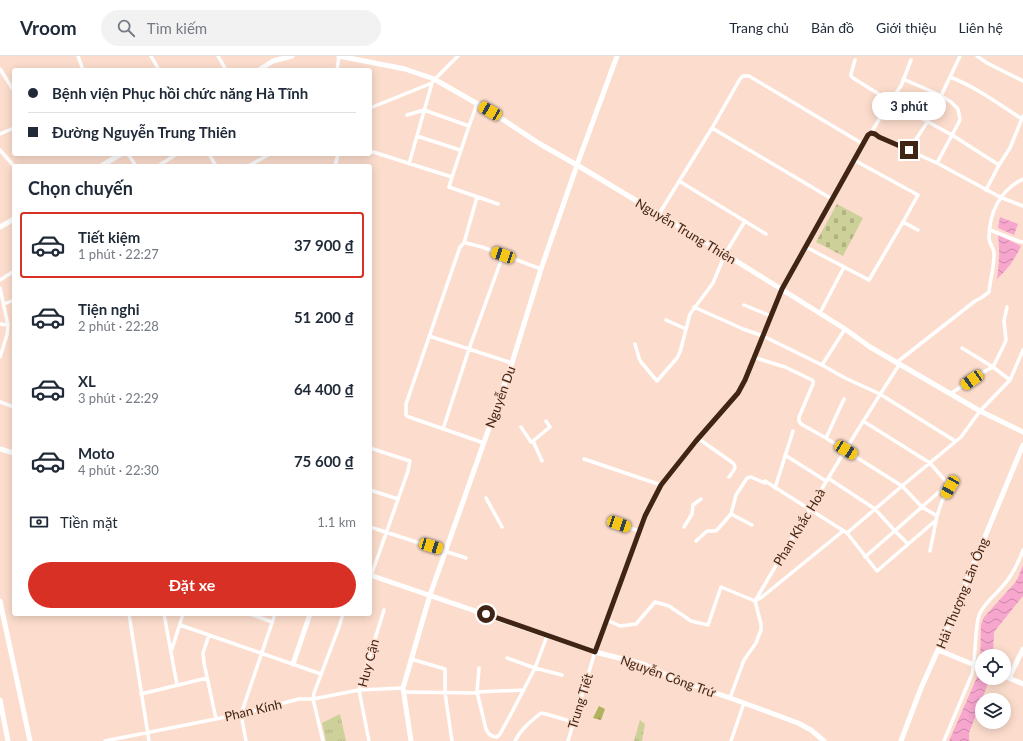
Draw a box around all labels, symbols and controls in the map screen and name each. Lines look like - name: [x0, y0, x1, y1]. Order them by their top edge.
- search box: [101, 10, 381, 46]
- text: Vroom: [20, 16, 77, 39]
- icon: search: [115, 17, 137, 39]
- text: Tìm kiếm: [147, 19, 207, 37]
- text: Trang chủ: [729, 19, 789, 36]
- text: Bản đồ: [811, 19, 854, 36]
- text: Giới thiệu: [876, 19, 936, 36]
- text: Liên hệ: [958, 19, 1003, 36]
- text: Bệnh viện Phục hồi chức năng Hà Tĩnh: [52, 84, 308, 102]
- callout: 3 phút: [872, 92, 946, 120]
- text: 3 phút: [890, 98, 928, 114]
- car: [477, 100, 503, 122]
- text: Đường Nguyễn Trung Thiên: [52, 123, 236, 141]
- route end: [900, 141, 918, 159]
- text: Chọn chuyến: [28, 177, 133, 199]
- street label: Nguyễn Trung Thiên: [633, 195, 739, 267]
- icon: car: [30, 227, 66, 263]
- text: Tiết kiệm: [78, 228, 140, 246]
- text: 37 900 ₫: [294, 236, 354, 254]
- car: [490, 245, 516, 265]
- text: 1 phút · 22:27: [78, 246, 159, 262]
- icon: car: [30, 299, 66, 335]
- text: Tiện nghi: [78, 300, 140, 318]
- text: 51 200 ₫: [294, 308, 354, 326]
- text: 2 phút · 22:28: [78, 318, 159, 334]
- street label: Nguyễn Du: [481, 364, 519, 430]
- car: [959, 368, 985, 392]
- icon: car: [30, 371, 66, 407]
- text: XL: [78, 372, 96, 390]
- text: 64 400 ₫: [294, 380, 354, 398]
- text: 3 phút · 22:29: [78, 390, 159, 406]
- car: [833, 439, 859, 461]
- icon: car: [30, 443, 66, 479]
- text: Moto: [78, 444, 115, 462]
- text: 75 600 ₫: [294, 452, 354, 470]
- text: 4 phút · 22:30: [78, 462, 159, 478]
- car: [939, 474, 961, 500]
- street label: Phan Khắc Hoà: [770, 485, 828, 569]
- icon: cash: [28, 511, 50, 533]
- text: Tiền mặt: [60, 513, 118, 531]
- text: 1.1 km: [317, 514, 356, 530]
- car: [606, 514, 632, 534]
- street label: Hải Thượng Lãn Ông: [932, 535, 992, 651]
- car: [418, 537, 444, 555]
- button: Đặt xe: [28, 562, 356, 608]
- route start: [477, 605, 495, 623]
- street label: Huy Cận: [354, 637, 382, 689]
- map controls: [975, 649, 1011, 729]
- button: locate: [975, 649, 1011, 685]
- street label: Nguyễn Công Trứ: [618, 651, 718, 701]
- street label: Trung Tiết: [564, 671, 596, 731]
- button: layers: [975, 693, 1011, 729]
- street label: Phan Kính: [223, 696, 283, 724]

